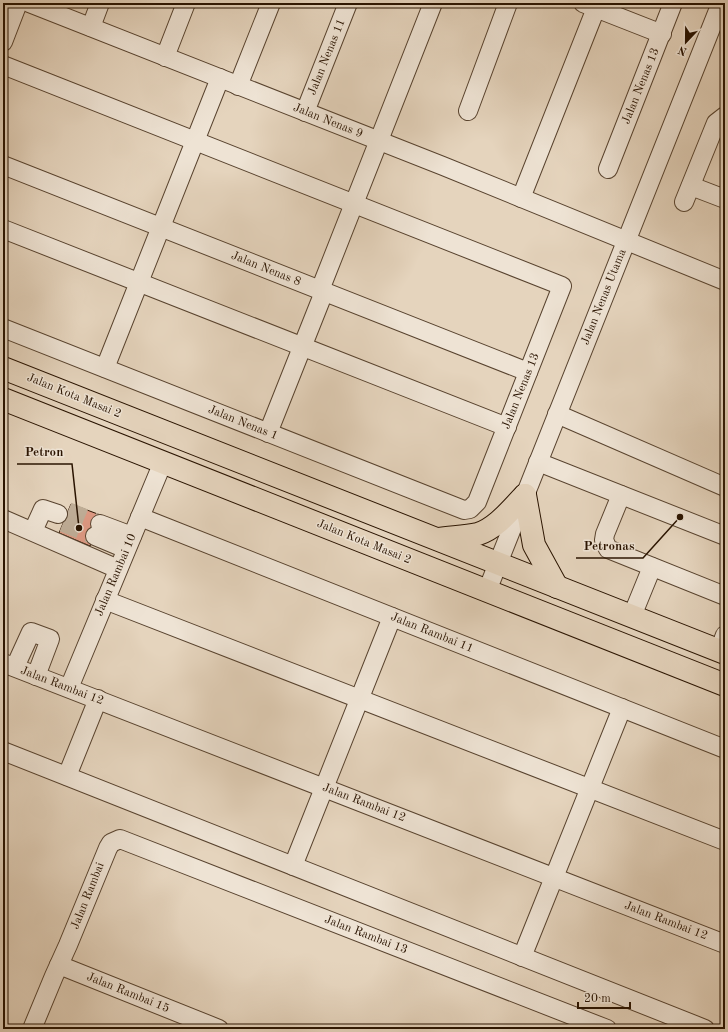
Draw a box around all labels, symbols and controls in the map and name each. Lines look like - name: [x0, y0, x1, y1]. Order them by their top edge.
- street label: Jalan Nenas 11: [306, 17, 348, 97]
- north arrow: [666, 22, 706, 62]
- text: N: [676, 43, 689, 57]
- street label: Jalan Nenas 13: [620, 46, 662, 126]
- street label: Jalan Nenas 9: [291, 102, 365, 140]
- street label: Jalan Nenas Utama: [579, 247, 629, 347]
- street label: Jalan Nenas 8: [229, 250, 303, 288]
- street label: Jalan Nenas 13: [500, 351, 542, 431]
- street label: Jalan Kota Masai 2: [25, 372, 123, 420]
- street label: Jalan Nenas 1: [206, 404, 280, 442]
- callout: Petron: [17, 439, 72, 464]
- text: Petron: [25, 446, 63, 459]
- street label: Jalan Kota Masai 2: [315, 518, 413, 566]
- street label: Jalan Rambai 10: [93, 532, 139, 618]
- callout: Petronas: [576, 533, 643, 558]
- text: Petronas: [584, 540, 635, 553]
- street label: Jalan Rambai 11: [389, 611, 475, 655]
- street label: Jalan Rambai 12: [19, 665, 105, 707]
- street label: Jalan Rambai 12: [321, 782, 407, 824]
- street label: Jalan Rambai: [69, 861, 107, 931]
- street label: Jalan Rambai 12: [623, 900, 709, 942]
- street label: Jalan Rambai 13: [323, 914, 409, 956]
- street label: Jalan Rambai 15: [85, 970, 171, 1015]
- scale bar: [578, 984, 630, 1010]
- text: 20 m: [584, 993, 611, 1005]

